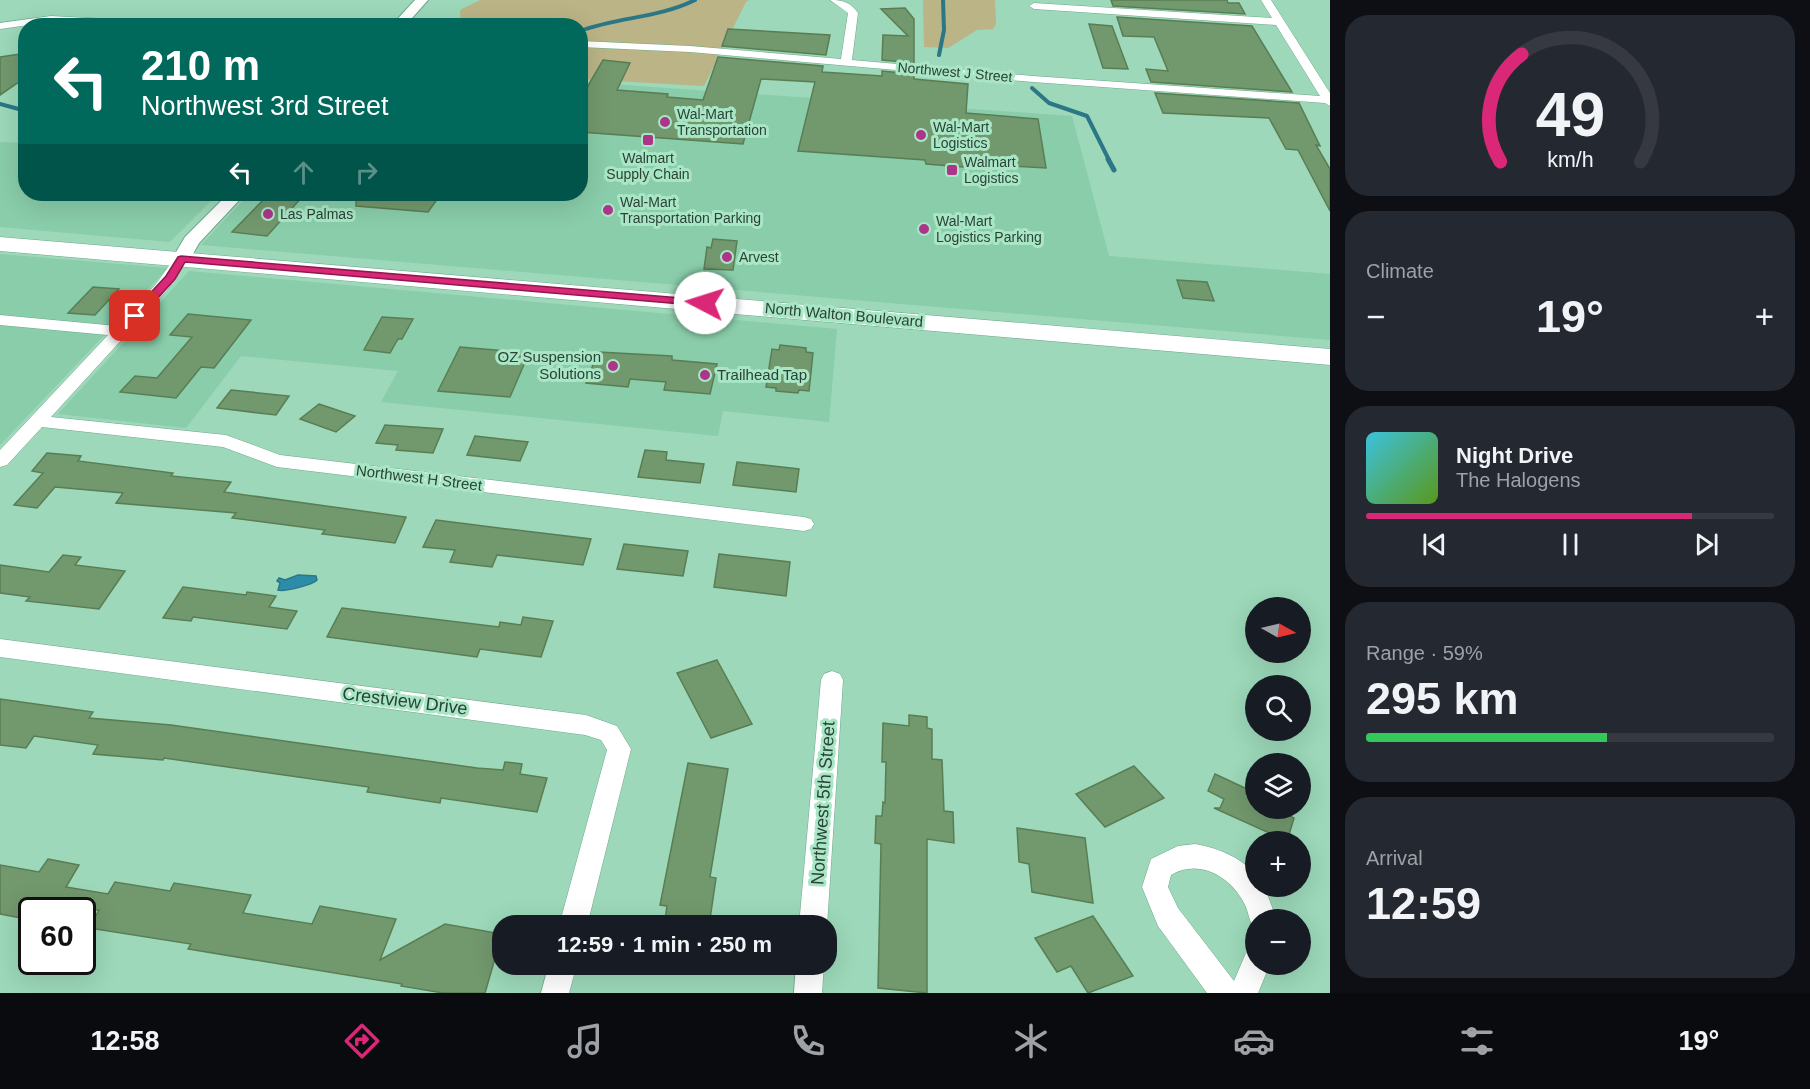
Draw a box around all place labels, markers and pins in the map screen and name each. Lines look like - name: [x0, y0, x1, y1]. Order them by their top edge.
- place label: Wal-Mart Transportation: [677, 106, 767, 138]
- marker: Wal-Mart Transportation: [658, 115, 672, 129]
- place label: Wal-Mart Logistics: [933, 119, 989, 151]
- marker: Wal-Mart Logistics: [914, 128, 928, 142]
- marker: Walmart Supply Chain: [641, 133, 655, 147]
- place label: Walmart Supply Chain: [606, 150, 690, 182]
- place label: Walmart Logistics: [964, 154, 1018, 186]
- marker: Walmart Logistics: [945, 163, 959, 177]
- place label: Wal-Mart Transportation Parking: [620, 194, 761, 226]
- marker: Wal-Mart Transportation Parking: [601, 203, 615, 217]
- place label: Las Palmas: [280, 206, 353, 222]
- marker: Las Palmas: [261, 207, 275, 221]
- place label: Wal-Mart Logistics Parking: [936, 213, 1042, 245]
- marker: Wal-Mart Logistics Parking: [917, 222, 931, 236]
- place label: Arvest: [739, 249, 779, 265]
- marker: Arvest: [720, 250, 734, 264]
- pin: [109, 290, 160, 341]
- place label: OZ Suspension Solutions: [498, 348, 601, 382]
- marker: OZ Suspension Solutions: [606, 359, 620, 373]
- place label: Trailhead Tap: [717, 366, 807, 383]
- marker: Trailhead Tap: [698, 368, 712, 382]

